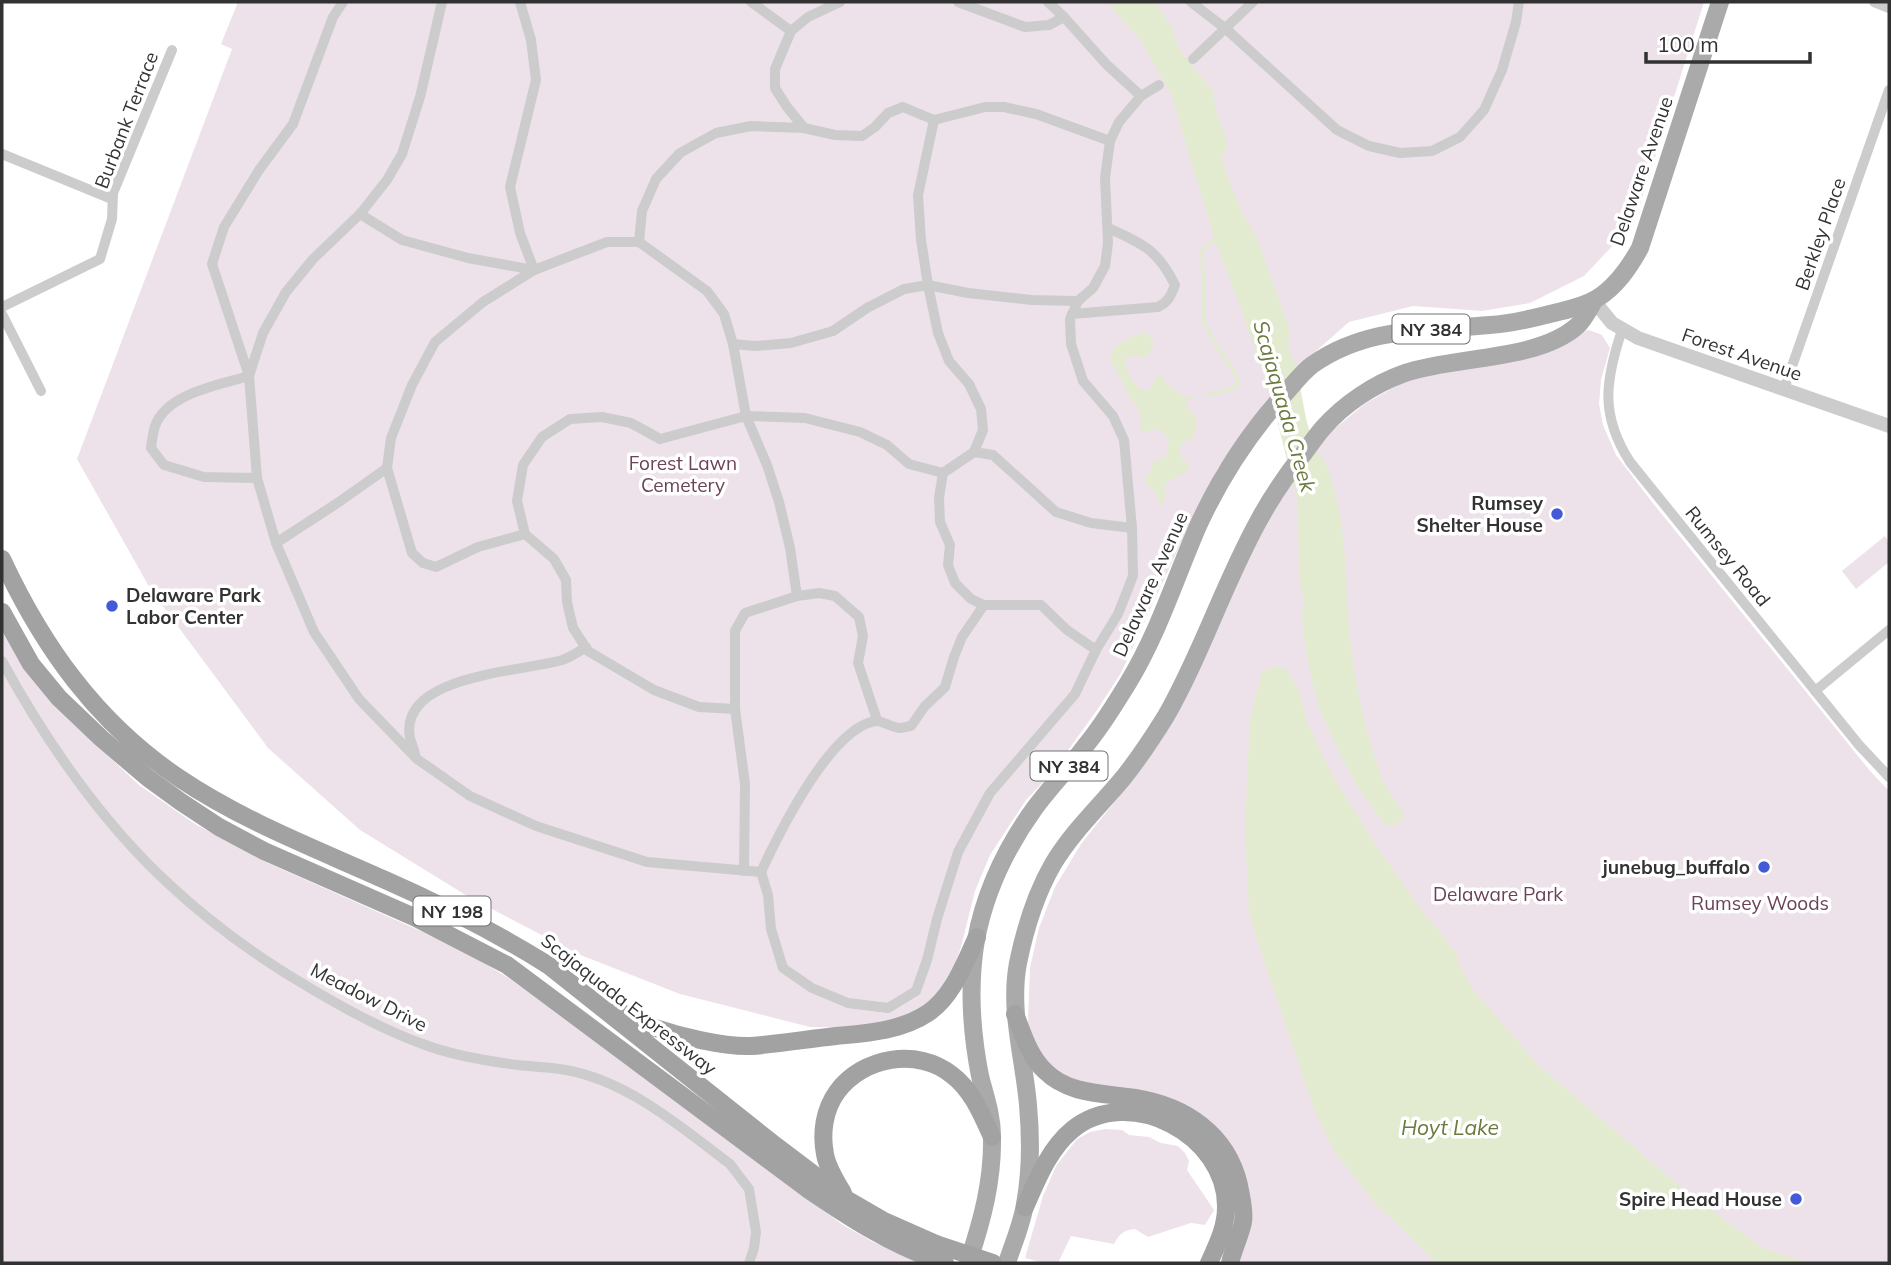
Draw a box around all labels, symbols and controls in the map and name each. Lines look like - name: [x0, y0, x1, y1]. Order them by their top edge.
- scale bar: [1646, 21, 1811, 65]
- text: 100 m: [1657, 31, 1719, 57]
- street label: Burbank Terrace: [89, 48, 163, 192]
- street label: Delaware Avenue: [1604, 93, 1678, 249]
- street label: Berkley Place: [1790, 175, 1850, 293]
- road number: NY 384: [1392, 314, 1470, 344]
- water label: Scajaquada Creek: [1248, 317, 1322, 496]
- street label: Forest Avenue: [1679, 322, 1805, 386]
- park label: Forest Lawn Cemetery: [629, 451, 737, 497]
- place label: Rumsey Shelter House: [1417, 491, 1544, 537]
- street label: Rumsey Road: [1680, 501, 1776, 611]
- marker: Rumsey Shelter House: [1549, 506, 1565, 522]
- street label: Delaware Avenue: [1107, 508, 1193, 660]
- place label: Delaware Park Labor Center: [126, 583, 261, 629]
- marker: Delaware Park Labor Center: [104, 598, 120, 614]
- road number: NY 384: [1030, 752, 1108, 780]
- place label: junebug_buffalo: [1601, 855, 1750, 879]
- marker: junebug_buffalo: [1756, 859, 1772, 875]
- park label: Delaware Park: [1433, 882, 1563, 906]
- park label: Rumsey Woods: [1691, 891, 1829, 915]
- road number: NY 198: [414, 896, 490, 926]
- street label: Scajaquada Expressway: [536, 928, 722, 1080]
- street label: Meadow Drive: [307, 957, 431, 1037]
- water label: Hoyt Lake: [1401, 1114, 1499, 1140]
- place label: Spire Head House: [1619, 1187, 1782, 1211]
- marker: Spire Head House: [1788, 1191, 1804, 1207]

